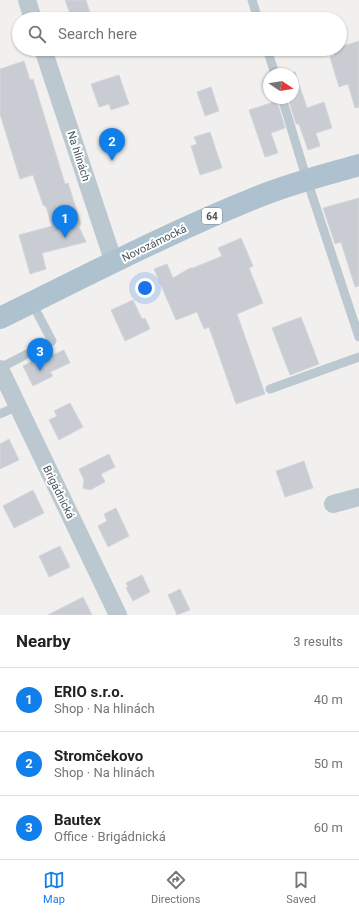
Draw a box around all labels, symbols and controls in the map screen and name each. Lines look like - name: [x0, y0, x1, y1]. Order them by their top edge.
- search box: [12, 12, 347, 56]
- icon: search: [26, 23, 48, 45]
- text: Search here: [58, 25, 137, 43]
- north arrow: [263, 68, 299, 104]
- pin: 2: [99, 128, 125, 161]
- street label: Na hlinách: [64, 129, 93, 183]
- pin: 1: [52, 205, 78, 238]
- road number: 64: [202, 208, 222, 224]
- street label: Novozámocká: [120, 222, 189, 265]
- your location: [135, 278, 155, 298]
- pin: 3: [27, 338, 53, 371]
- street label: Brigádnická: [40, 463, 77, 521]
- text: Nearby: [16, 631, 71, 651]
- text: 3 results: [293, 634, 343, 649]
- text: ERIO s.r.o.: [54, 683, 124, 701]
- text: 1: [25, 692, 33, 707]
- text: 40 m: [314, 692, 343, 707]
- text: Shop · Na hlinách: [54, 701, 155, 716]
- text: Stromčekovo: [54, 747, 143, 765]
- text: 2: [25, 756, 33, 771]
- text: 50 m: [314, 756, 343, 771]
- text: Shop · Na hlinách: [54, 765, 155, 780]
- text: Bautex: [54, 811, 101, 829]
- text: 3: [25, 820, 33, 835]
- text: 60 m: [314, 820, 343, 835]
- text: Office · Brigádnická: [54, 829, 166, 844]
- tab: Map: [43, 869, 65, 906]
- tab: Directions: [151, 869, 200, 906]
- tab: Saved: [286, 869, 316, 906]

